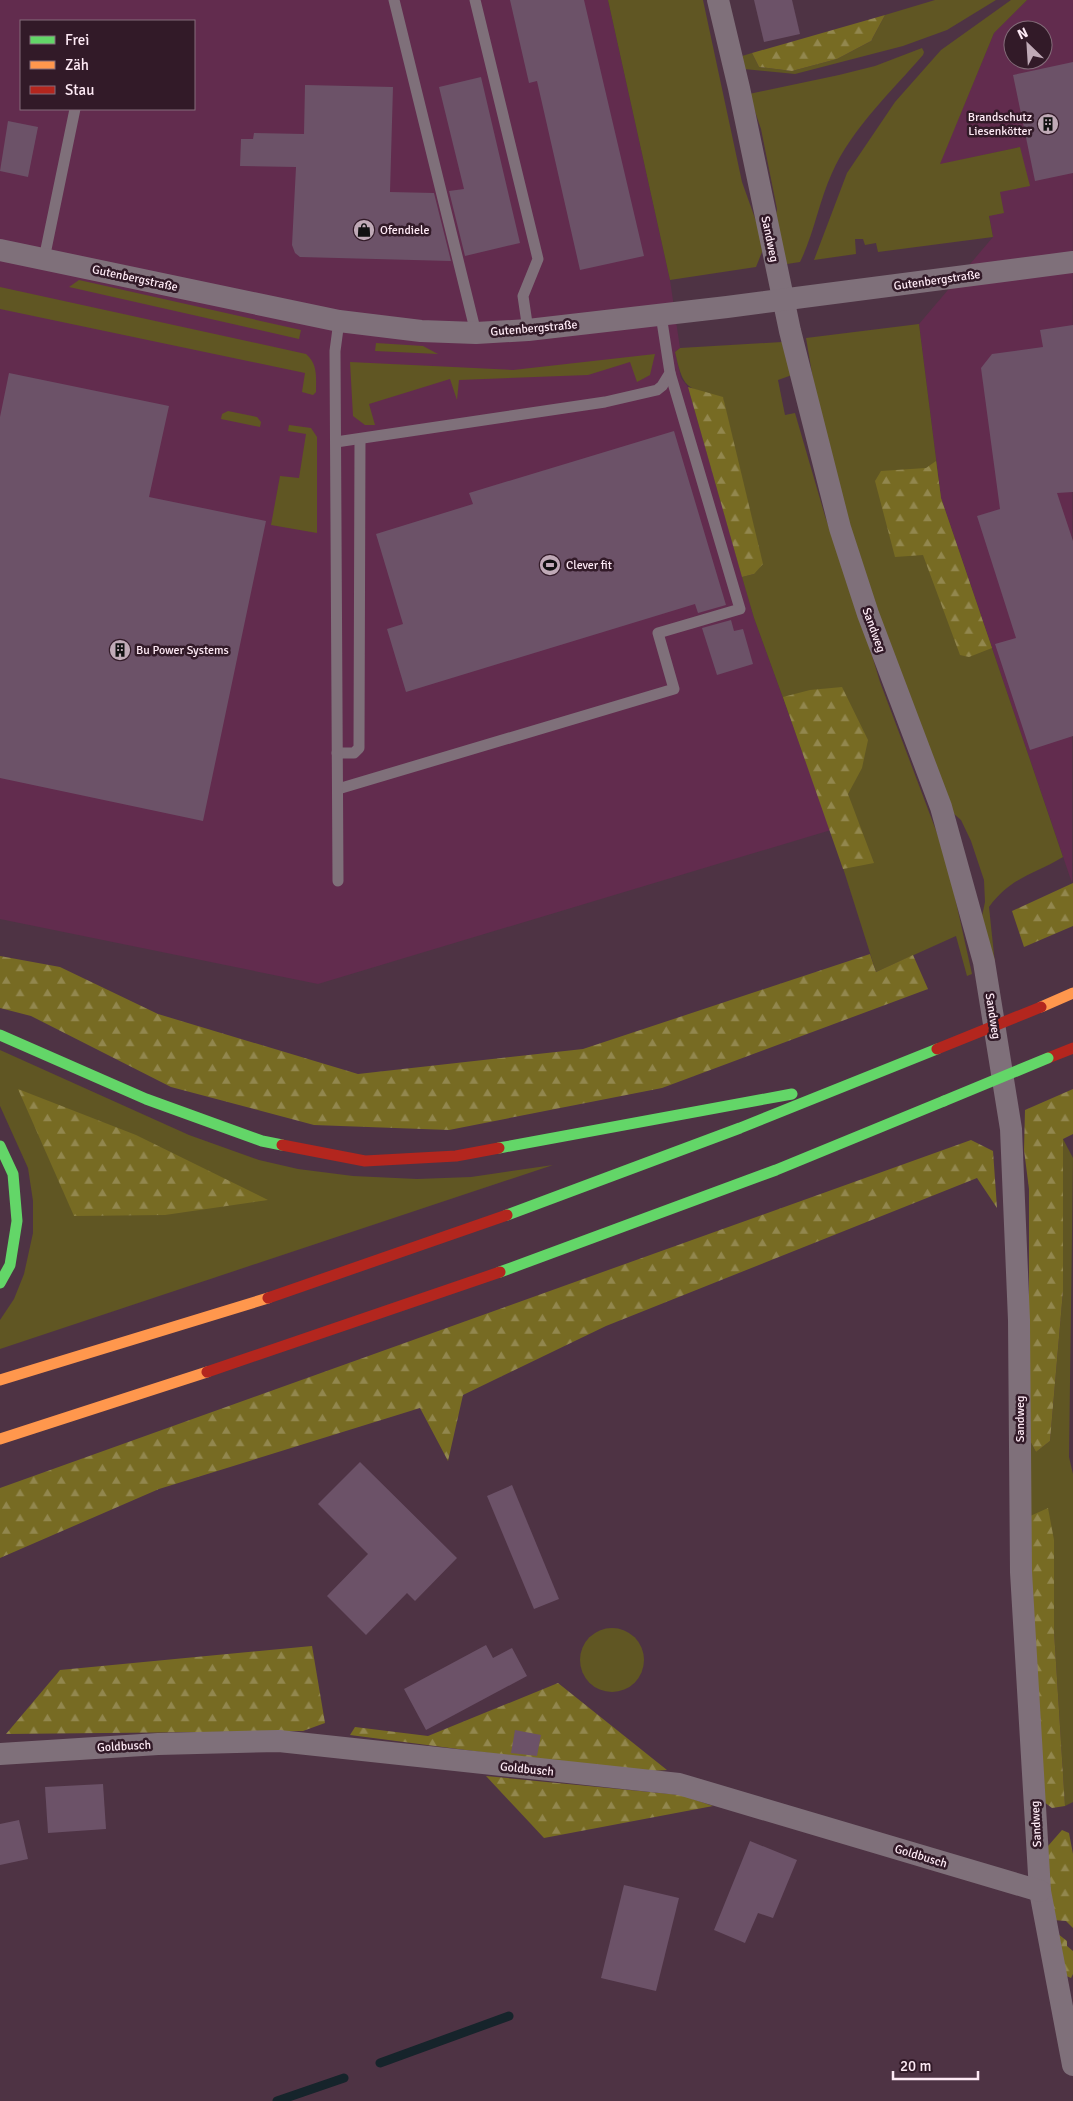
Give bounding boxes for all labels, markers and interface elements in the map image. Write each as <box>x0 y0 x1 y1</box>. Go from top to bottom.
legend <box>20 20 195 110</box>
north arrow <box>1003 20 1053 70</box>
text: N <box>1015 24 1031 43</box>
text: Frei <box>65 31 89 49</box>
text: Zäh <box>65 56 89 74</box>
text: Stau <box>65 81 94 99</box>
place label: Brandschutz Liesenkötter <box>968 110 1033 139</box>
building icon: Brandschutz Liesenkötter <box>1036 112 1060 136</box>
street label: Sandweg <box>757 215 782 263</box>
shop icon: Ofendiele <box>352 218 376 242</box>
place label: Ofendiele <box>380 223 429 238</box>
street label: Gutenbergstraße <box>91 262 179 295</box>
street label: Gutenbergstraße <box>893 267 981 294</box>
street label: Gutenbergstraße <box>490 317 578 340</box>
sports icon: Clever fit <box>538 553 562 577</box>
place label: Clever fit <box>566 558 612 573</box>
street label: Sandweg <box>859 606 889 655</box>
building icon: Bu Power Systems <box>108 638 132 662</box>
place label: Bu Power Systems <box>136 643 229 658</box>
street label: Sandweg <box>981 992 1004 1040</box>
street label: Sandweg <box>1013 1396 1028 1442</box>
street label: Goldbusch <box>97 1738 151 1755</box>
street label: Goldbusch <box>499 1759 555 1780</box>
street label: Sandweg <box>1028 1800 1045 1848</box>
street label: Goldbusch <box>893 1841 949 1872</box>
scale bar <box>893 2048 978 2080</box>
text: 20 m <box>900 2057 931 2075</box>

